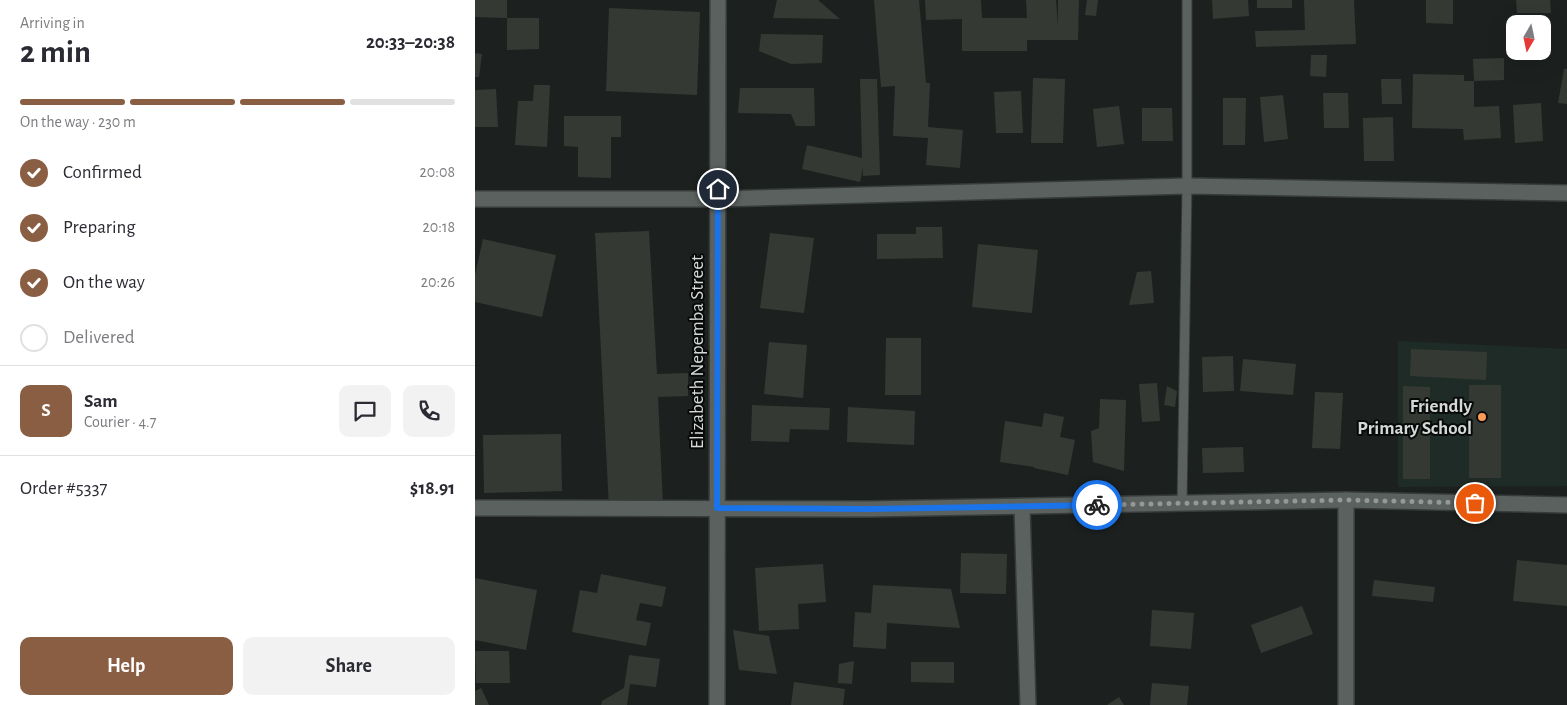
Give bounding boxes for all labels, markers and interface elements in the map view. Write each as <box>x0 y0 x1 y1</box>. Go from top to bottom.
text: Arriving in <box>20 15 85 31</box>
north arrow <box>1506 15 1551 60</box>
map controls <box>1506 15 1551 60</box>
text: 20:33–20:38 <box>366 33 455 52</box>
text: 2 min <box>20 36 91 68</box>
text: On the way · 230 m <box>20 114 136 130</box>
icon: check <box>20 159 48 187</box>
text: Confirmed <box>63 163 142 182</box>
text: 20:08 <box>420 164 455 180</box>
pin <box>697 168 739 210</box>
icon: home <box>704 175 732 203</box>
icon: check <box>20 214 48 242</box>
text: Preparing <box>63 218 136 237</box>
text: 20:18 <box>423 219 455 235</box>
street label: Elizabeth Nepemba Street <box>688 255 707 449</box>
icon: check <box>20 269 48 297</box>
text: On the way <box>63 273 145 292</box>
text: 20:26 <box>421 274 455 290</box>
text: Delivered <box>63 328 135 347</box>
button: chat <box>339 385 391 437</box>
button: phone <box>403 385 455 437</box>
text: Sam <box>84 392 118 411</box>
place label: Friendly Primary School <box>1357 397 1473 438</box>
text: S <box>41 401 51 420</box>
marker: Friendly Primary School <box>1476 411 1488 423</box>
text: Courier · 4.7 <box>84 414 156 430</box>
text: Order #5337 <box>20 479 107 498</box>
text: $18.91 <box>410 479 455 498</box>
courier <box>1072 480 1122 530</box>
pin <box>1454 482 1496 524</box>
icon: bag <box>1461 489 1489 517</box>
icon: bike <box>1083 491 1111 519</box>
button: Help <box>20 637 233 695</box>
button: Share <box>243 637 455 695</box>

